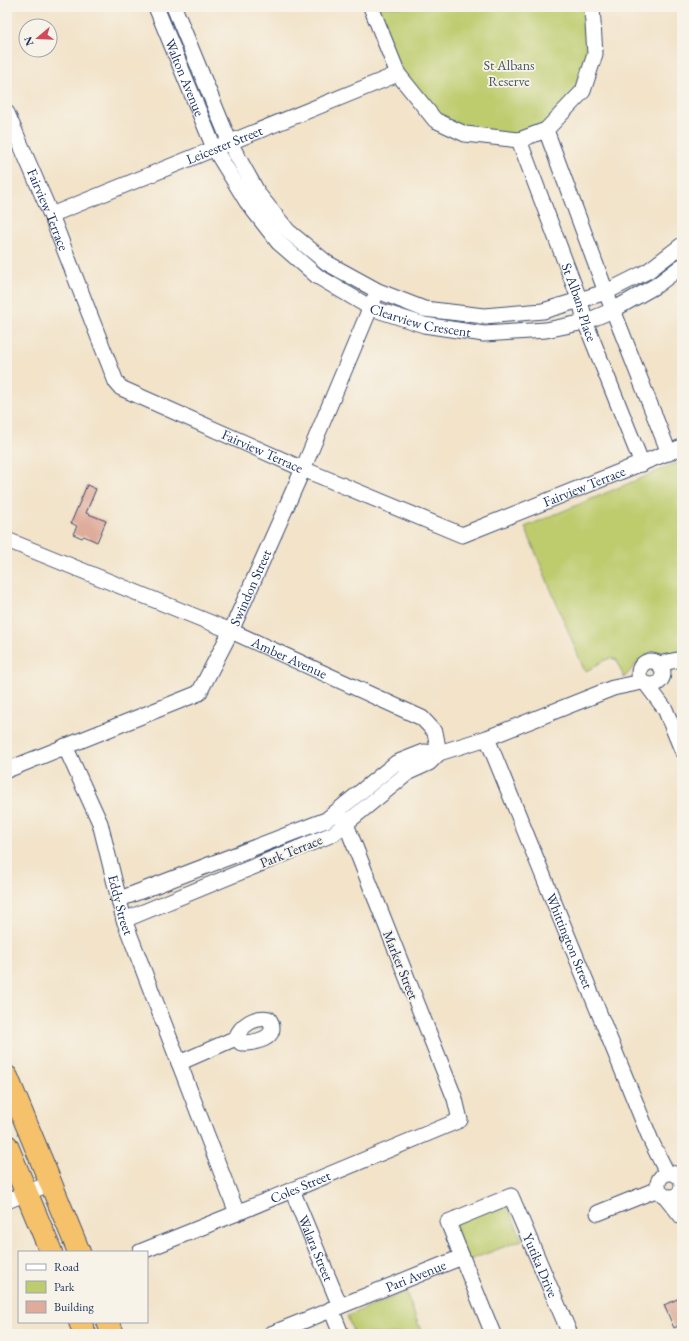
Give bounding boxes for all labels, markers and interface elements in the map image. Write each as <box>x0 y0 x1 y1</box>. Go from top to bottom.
north arrow <box>18 18 58 58</box>
text: N <box>20 35 37 48</box>
street label: Walton Avenue <box>161 36 209 119</box>
park label: St Albans Reserve <box>483 56 535 90</box>
street label: Leicester Street <box>183 121 266 168</box>
street label: Fairview Terrace <box>23 166 73 254</box>
street label: St Albans Place <box>557 260 601 344</box>
street label: Clearview Crescent <box>367 299 473 341</box>
street label: Fairview Terrace <box>219 425 306 477</box>
street label: Fairview Terrace <box>540 461 628 511</box>
street label: Swindon Street <box>225 546 275 629</box>
street label: Amber Avenue <box>248 632 331 683</box>
street label: Park Terrace <box>257 830 325 872</box>
street label: Eddy Street <box>104 873 138 938</box>
street label: Whittington Street <box>542 890 597 992</box>
street label: Marker Street <box>379 928 423 1003</box>
street label: Coles Street <box>267 1166 334 1207</box>
street label: Walara Street <box>294 1212 338 1285</box>
street label: Yutika Drive <box>519 1230 562 1301</box>
legend <box>18 1251 148 1323</box>
street label: Pari Avenue <box>383 1255 449 1296</box>
text: Road <box>54 1259 80 1275</box>
text: Park <box>54 1279 75 1295</box>
text: Building <box>54 1299 95 1315</box>

